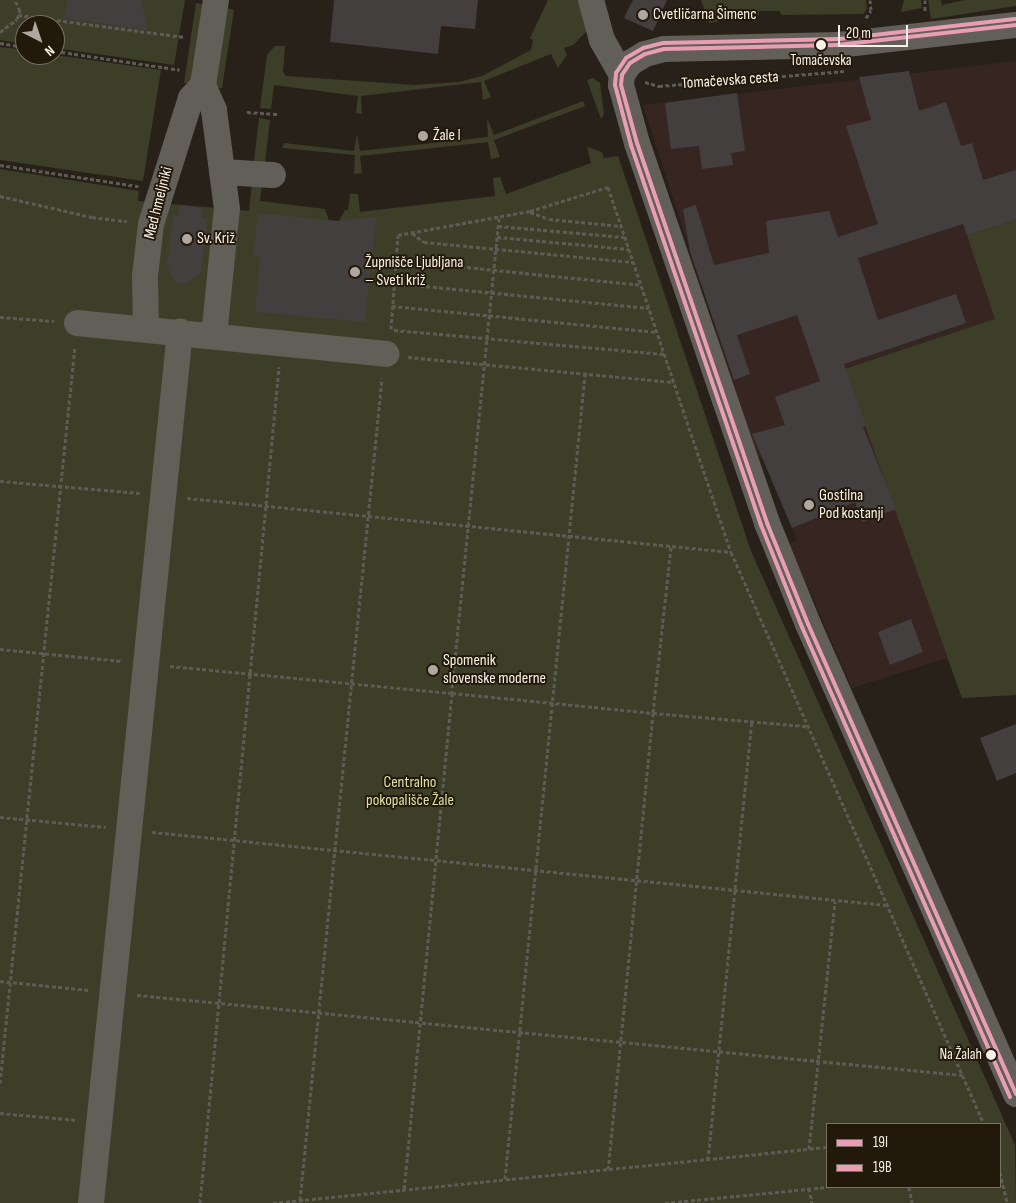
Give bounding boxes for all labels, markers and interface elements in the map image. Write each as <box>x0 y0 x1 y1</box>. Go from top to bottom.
place label: Cvetličarna Šimenc <box>653 5 757 25</box>
marker: Cvetličarna Šimenc <box>637 9 649 21</box>
north arrow <box>15 15 65 65</box>
scale bar <box>841 15 911 47</box>
text: 20 m <box>846 24 871 43</box>
marker: Tomačevska <box>816 40 826 50</box>
text: N <box>41 42 58 60</box>
place label: Tomačevska <box>790 52 852 70</box>
street label: Tomačevska cesta <box>681 68 779 94</box>
place label: Žale I <box>433 126 461 146</box>
marker: Žale I <box>417 130 429 142</box>
street label: Med hmeljniki <box>141 165 177 241</box>
place label: Sv. Križ <box>197 229 235 249</box>
marker: Sv. Križ <box>181 233 193 245</box>
place label: Župnišče Ljubljana – Sveti križ <box>365 253 463 291</box>
marker: Župnišče Ljubljana – Sveti križ <box>349 266 361 278</box>
place label: Gostilna Pod kostanji <box>819 486 883 524</box>
marker: Gostilna Pod kostanji <box>803 499 815 511</box>
place label: Spomenik slovenske moderne <box>443 651 546 689</box>
marker: Spomenik slovenske moderne <box>427 664 439 676</box>
park label: Centralno pokopališče Žale <box>366 773 454 811</box>
place label: Na Žalah <box>939 1046 982 1064</box>
marker: Na Žalah <box>986 1050 996 1060</box>
legend <box>826 1123 1001 1188</box>
text: 19I <box>873 1133 888 1152</box>
text: 19B <box>873 1158 892 1177</box>

